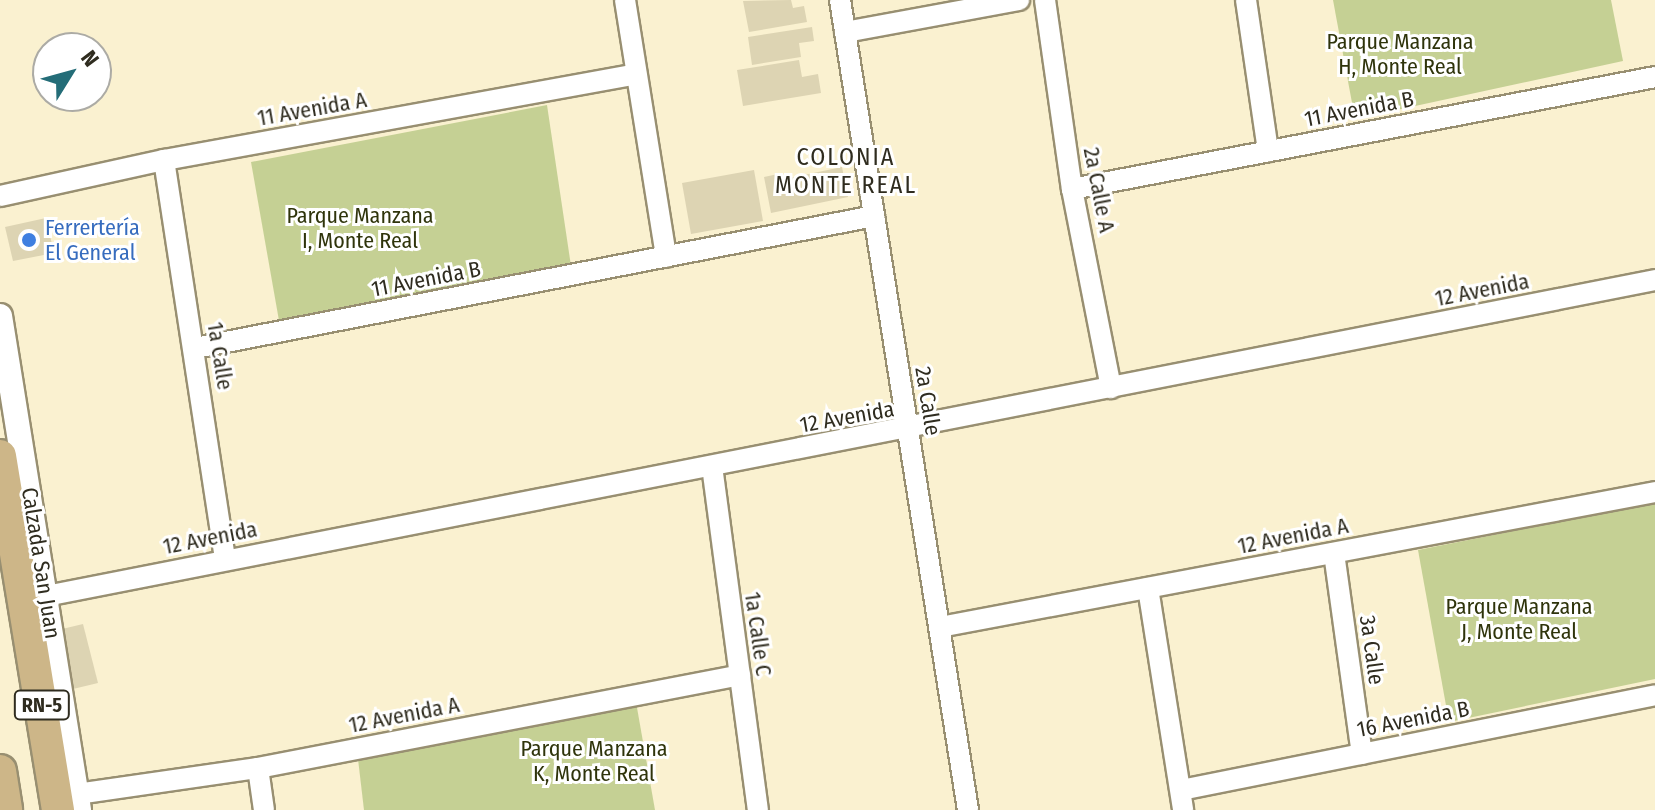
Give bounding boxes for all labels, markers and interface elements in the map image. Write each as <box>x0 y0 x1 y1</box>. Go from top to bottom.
park label: Parque Manzana H, Monte Real <box>1326 28 1474 80</box>
north arrow <box>32 32 112 112</box>
text: N <box>75 45 105 72</box>
street label: 11 Avenida B <box>1302 85 1416 133</box>
street label: 11 Avenida A <box>255 86 369 132</box>
district label: COLONIA MONTE REAL <box>775 144 917 200</box>
street label: 2a Calle A <box>1078 145 1120 235</box>
park label: Parque Manzana I, Monte Real <box>286 202 434 254</box>
place label: Ferrertería El General <box>45 214 140 266</box>
marker: Ferrertería El General <box>20 231 38 249</box>
street label: 11 Avenida B <box>369 255 483 303</box>
street label: 12 Avenida <box>1433 268 1531 312</box>
street label: 1a Calle <box>202 320 238 392</box>
street label: 2a Calle <box>910 365 946 437</box>
street label: 12 Avenida <box>798 396 896 438</box>
street label: Calzada San Juan <box>16 485 66 641</box>
street label: 12 Avenida A <box>1235 512 1351 560</box>
street label: 12 Avenida <box>161 516 259 560</box>
street label: 1a Calle C <box>739 590 777 678</box>
park label: Parque Manzana J, Monte Real <box>1445 593 1593 644</box>
street label: 3a Calle <box>1354 614 1390 686</box>
road number: RN-5 <box>12 689 72 721</box>
street label: 12 Avenida A <box>346 691 462 739</box>
street label: 16 Avenida B <box>1355 695 1471 743</box>
park label: Parque Manzana K, Monte Real <box>520 735 668 786</box>

